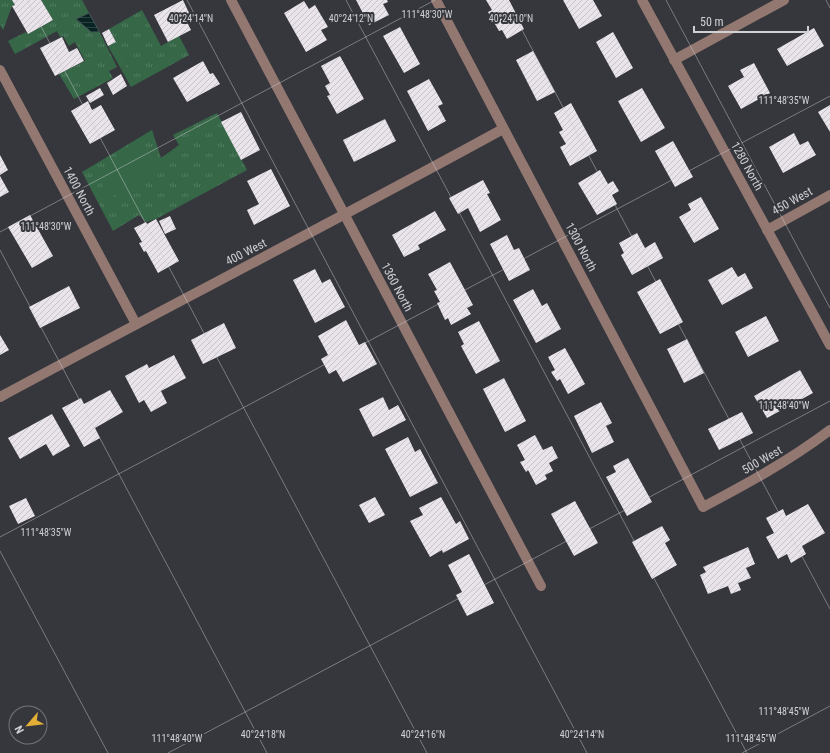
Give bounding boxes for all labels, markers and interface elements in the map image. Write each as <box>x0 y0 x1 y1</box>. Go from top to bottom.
scale bar <box>694 8 808 34</box>
text: 111°48'30"W <box>402 9 453 20</box>
text: 40°24'14"N <box>169 13 213 24</box>
text: 40°24'12"N <box>329 13 373 24</box>
text: 40°24'10"N <box>489 13 533 24</box>
text: 50 m <box>700 15 724 29</box>
text: 111°48'35"W <box>759 95 810 106</box>
street label: 1280 North <box>728 139 766 193</box>
street label: 1400 North <box>60 164 98 218</box>
street label: 450 West <box>769 184 815 218</box>
street label: 1300 North <box>562 220 600 274</box>
text: 111°48'30"W <box>21 221 72 232</box>
street label: 400 West <box>223 236 269 268</box>
street label: 1360 North <box>378 260 416 314</box>
text: 111°48'40"W <box>759 400 810 411</box>
street label: 500 West <box>739 443 785 477</box>
text: 111°48'35"W <box>21 527 72 538</box>
north arrow <box>8 705 48 745</box>
text: 111°48'45"W <box>759 706 810 717</box>
text: N <box>12 723 27 735</box>
text: 40°24'18"N <box>241 729 285 740</box>
text: 40°24'16"N <box>401 729 445 740</box>
text: 40°24'14"N <box>560 729 604 740</box>
text: 111°48'40"W <box>152 733 203 744</box>
text: 111°48'45"W <box>726 733 777 744</box>

